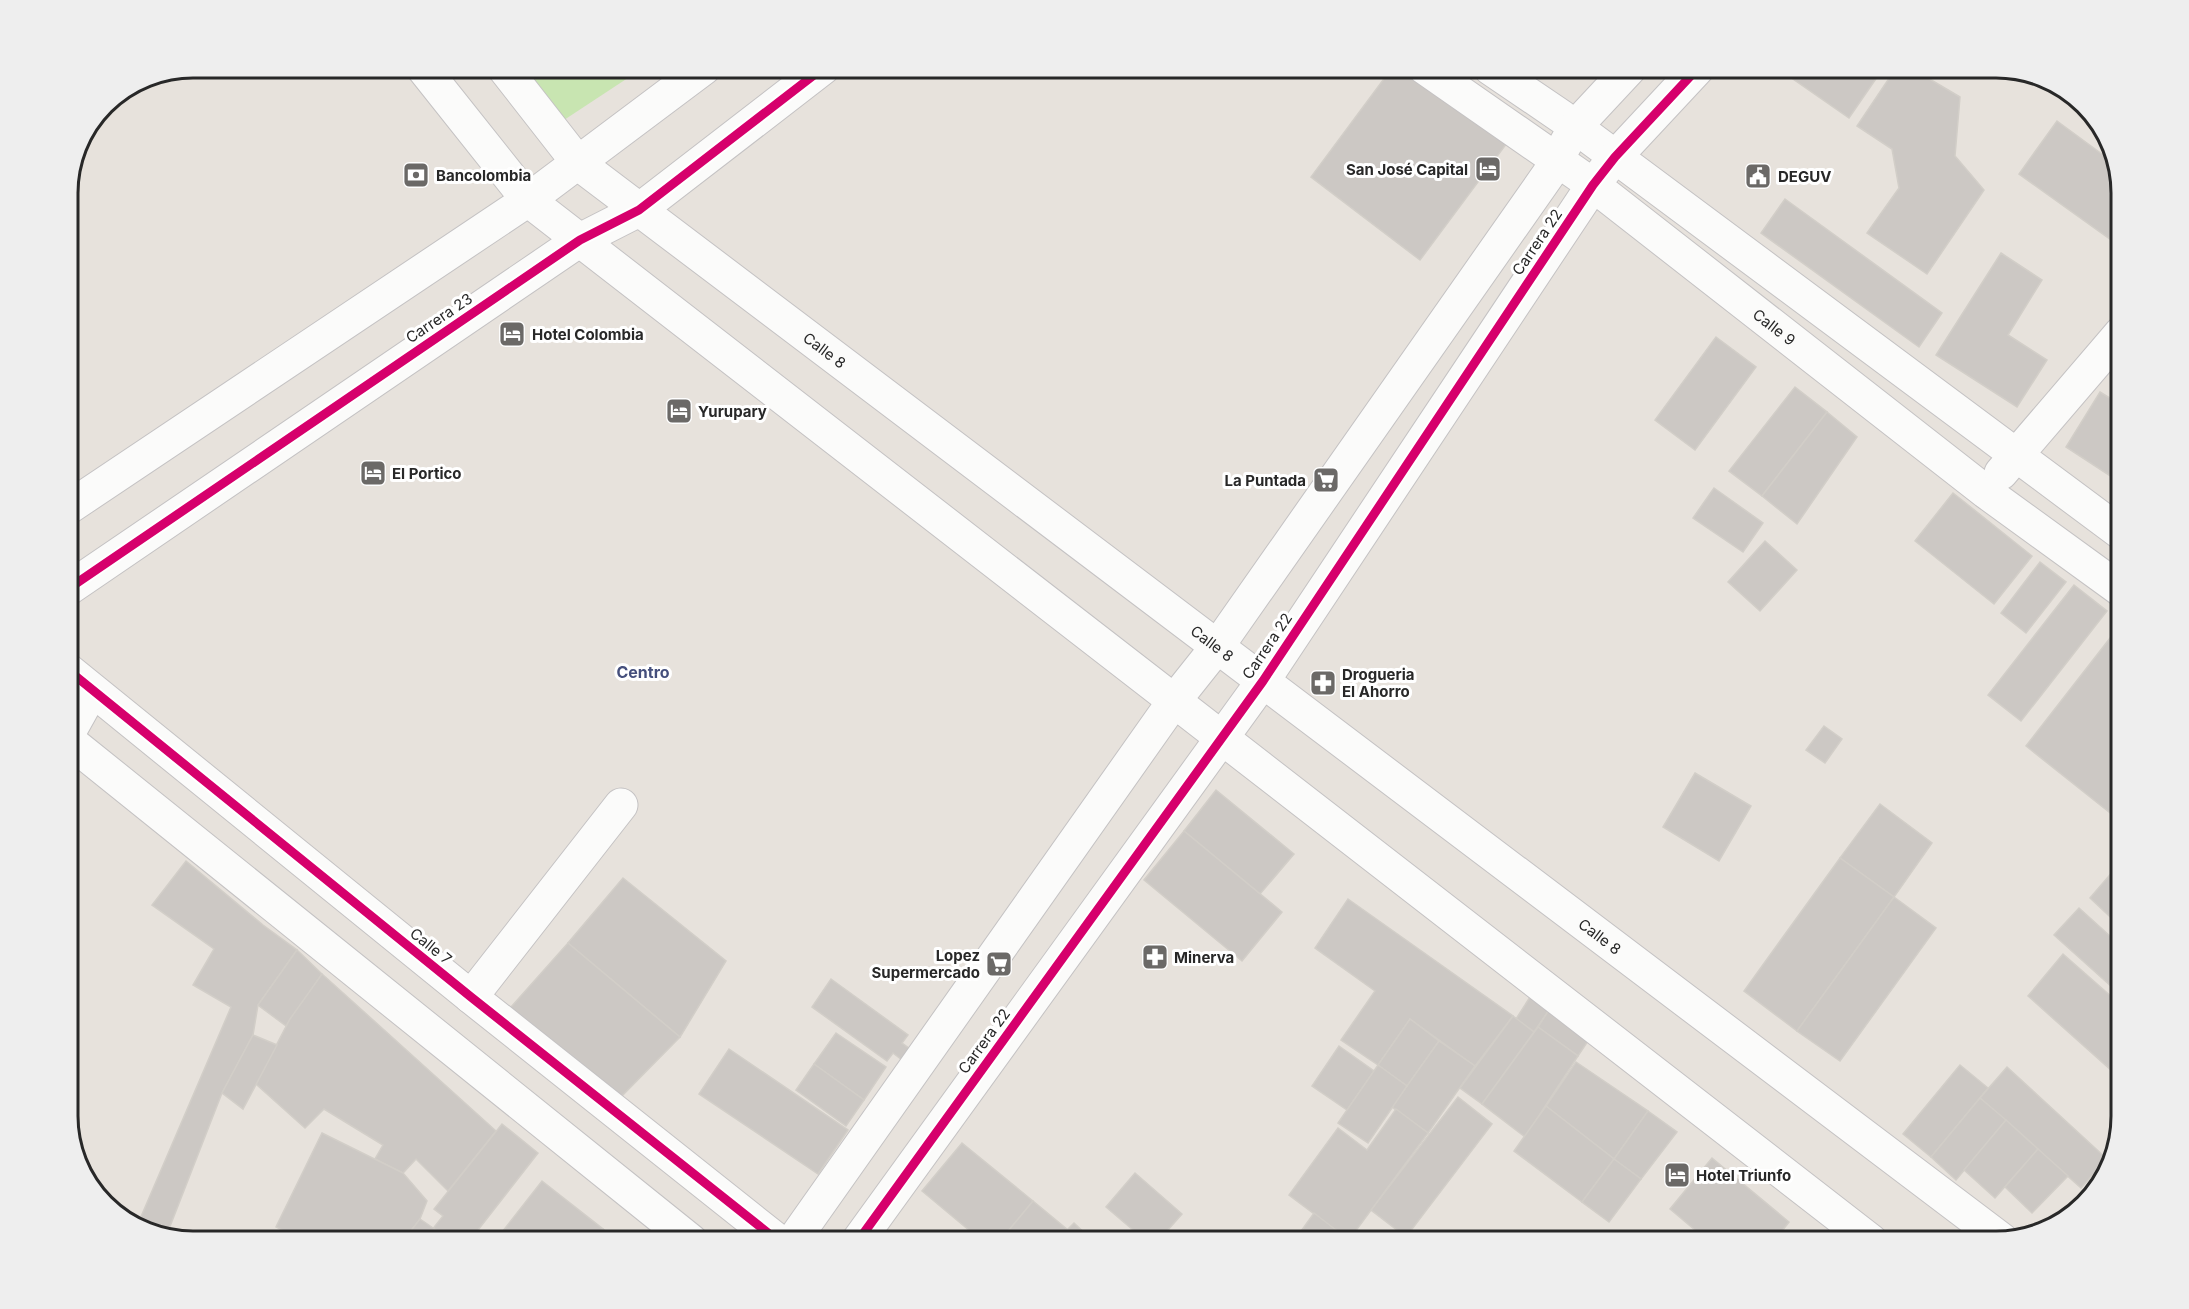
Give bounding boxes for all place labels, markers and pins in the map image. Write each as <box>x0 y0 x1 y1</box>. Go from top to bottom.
hotel icon: San José Capital <box>1473 154 1503 184</box>
bank icon: Bancolombia <box>401 160 431 190</box>
place label: San José Capital <box>1346 160 1468 179</box>
public building icon: DEGUV <box>1743 161 1773 191</box>
place label: Bancolombia <box>436 166 531 185</box>
place label: DEGUV <box>1778 167 1831 186</box>
hotel icon: Hotel Colombia <box>497 319 527 349</box>
place label: Hotel Colombia <box>532 325 644 344</box>
hotel icon: Yurupary <box>664 396 694 426</box>
place label: Yurupary <box>698 402 767 421</box>
hotel icon: El Portico <box>358 458 388 488</box>
place label: El Portico <box>392 464 462 483</box>
supermarket icon: La Puntada <box>1311 465 1341 495</box>
place label: La Puntada <box>1224 471 1306 490</box>
place label: Drogueria El Ahorro <box>1342 665 1415 701</box>
pharmacy icon: Drogueria El Ahorro <box>1308 668 1338 698</box>
pharmacy icon: Minerva <box>1140 942 1170 972</box>
place label: Lopez Supermercado <box>872 946 980 982</box>
place label: Minerva <box>1174 948 1234 967</box>
supermarket icon: Lopez Supermercado <box>984 949 1014 979</box>
hotel icon: Hotel Triunfo <box>1662 1160 1692 1190</box>
place label: Hotel Triunfo <box>1696 1166 1791 1185</box>

